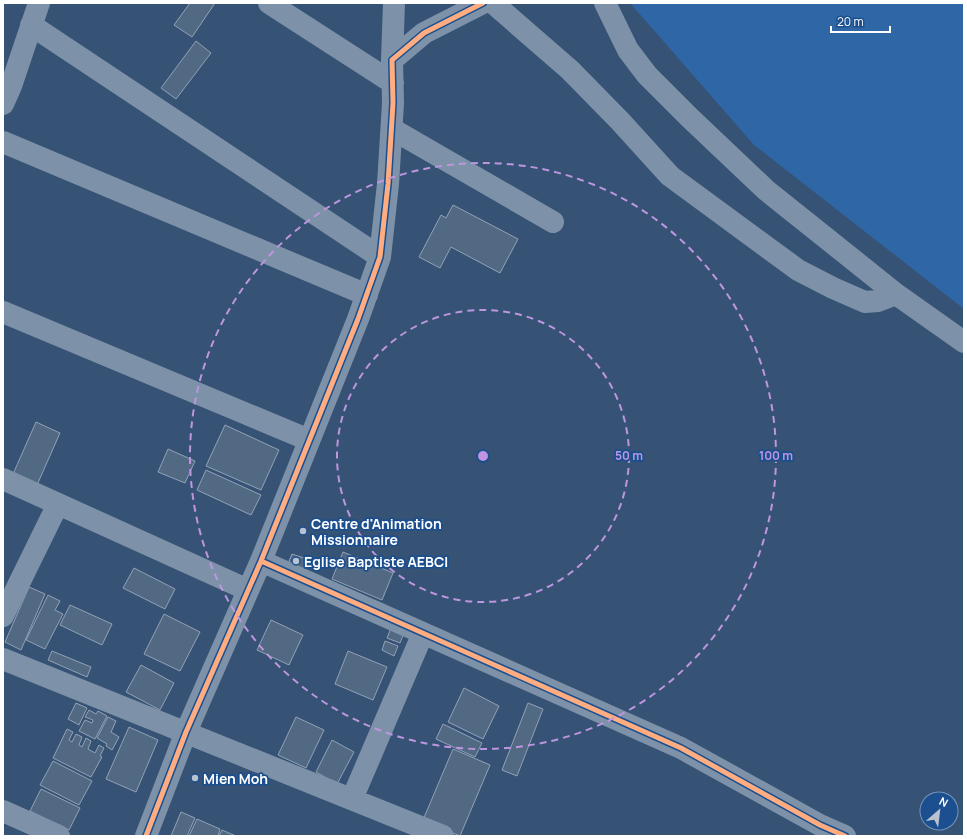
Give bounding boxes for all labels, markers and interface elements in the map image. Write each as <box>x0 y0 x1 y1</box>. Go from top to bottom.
scale bar <box>831 8 890 34</box>
text: 20 m <box>837 13 864 30</box>
text: 50 m <box>615 447 643 464</box>
text: 100 m <box>759 447 793 464</box>
centre of rings <box>476 449 490 463</box>
place label: Centre d'Animation Missionnaire <box>311 514 442 549</box>
marker: Centre d'Animation Missionnaire <box>298 526 308 536</box>
place label: Eglise Baptiste AEBCI <box>304 552 448 571</box>
marker: Eglise Baptiste AEBCI <box>291 556 301 566</box>
place label: Mien Moh <box>203 769 268 788</box>
marker: Mien Moh <box>190 773 200 783</box>
north arrow <box>919 791 959 831</box>
text: N <box>937 793 951 810</box>

